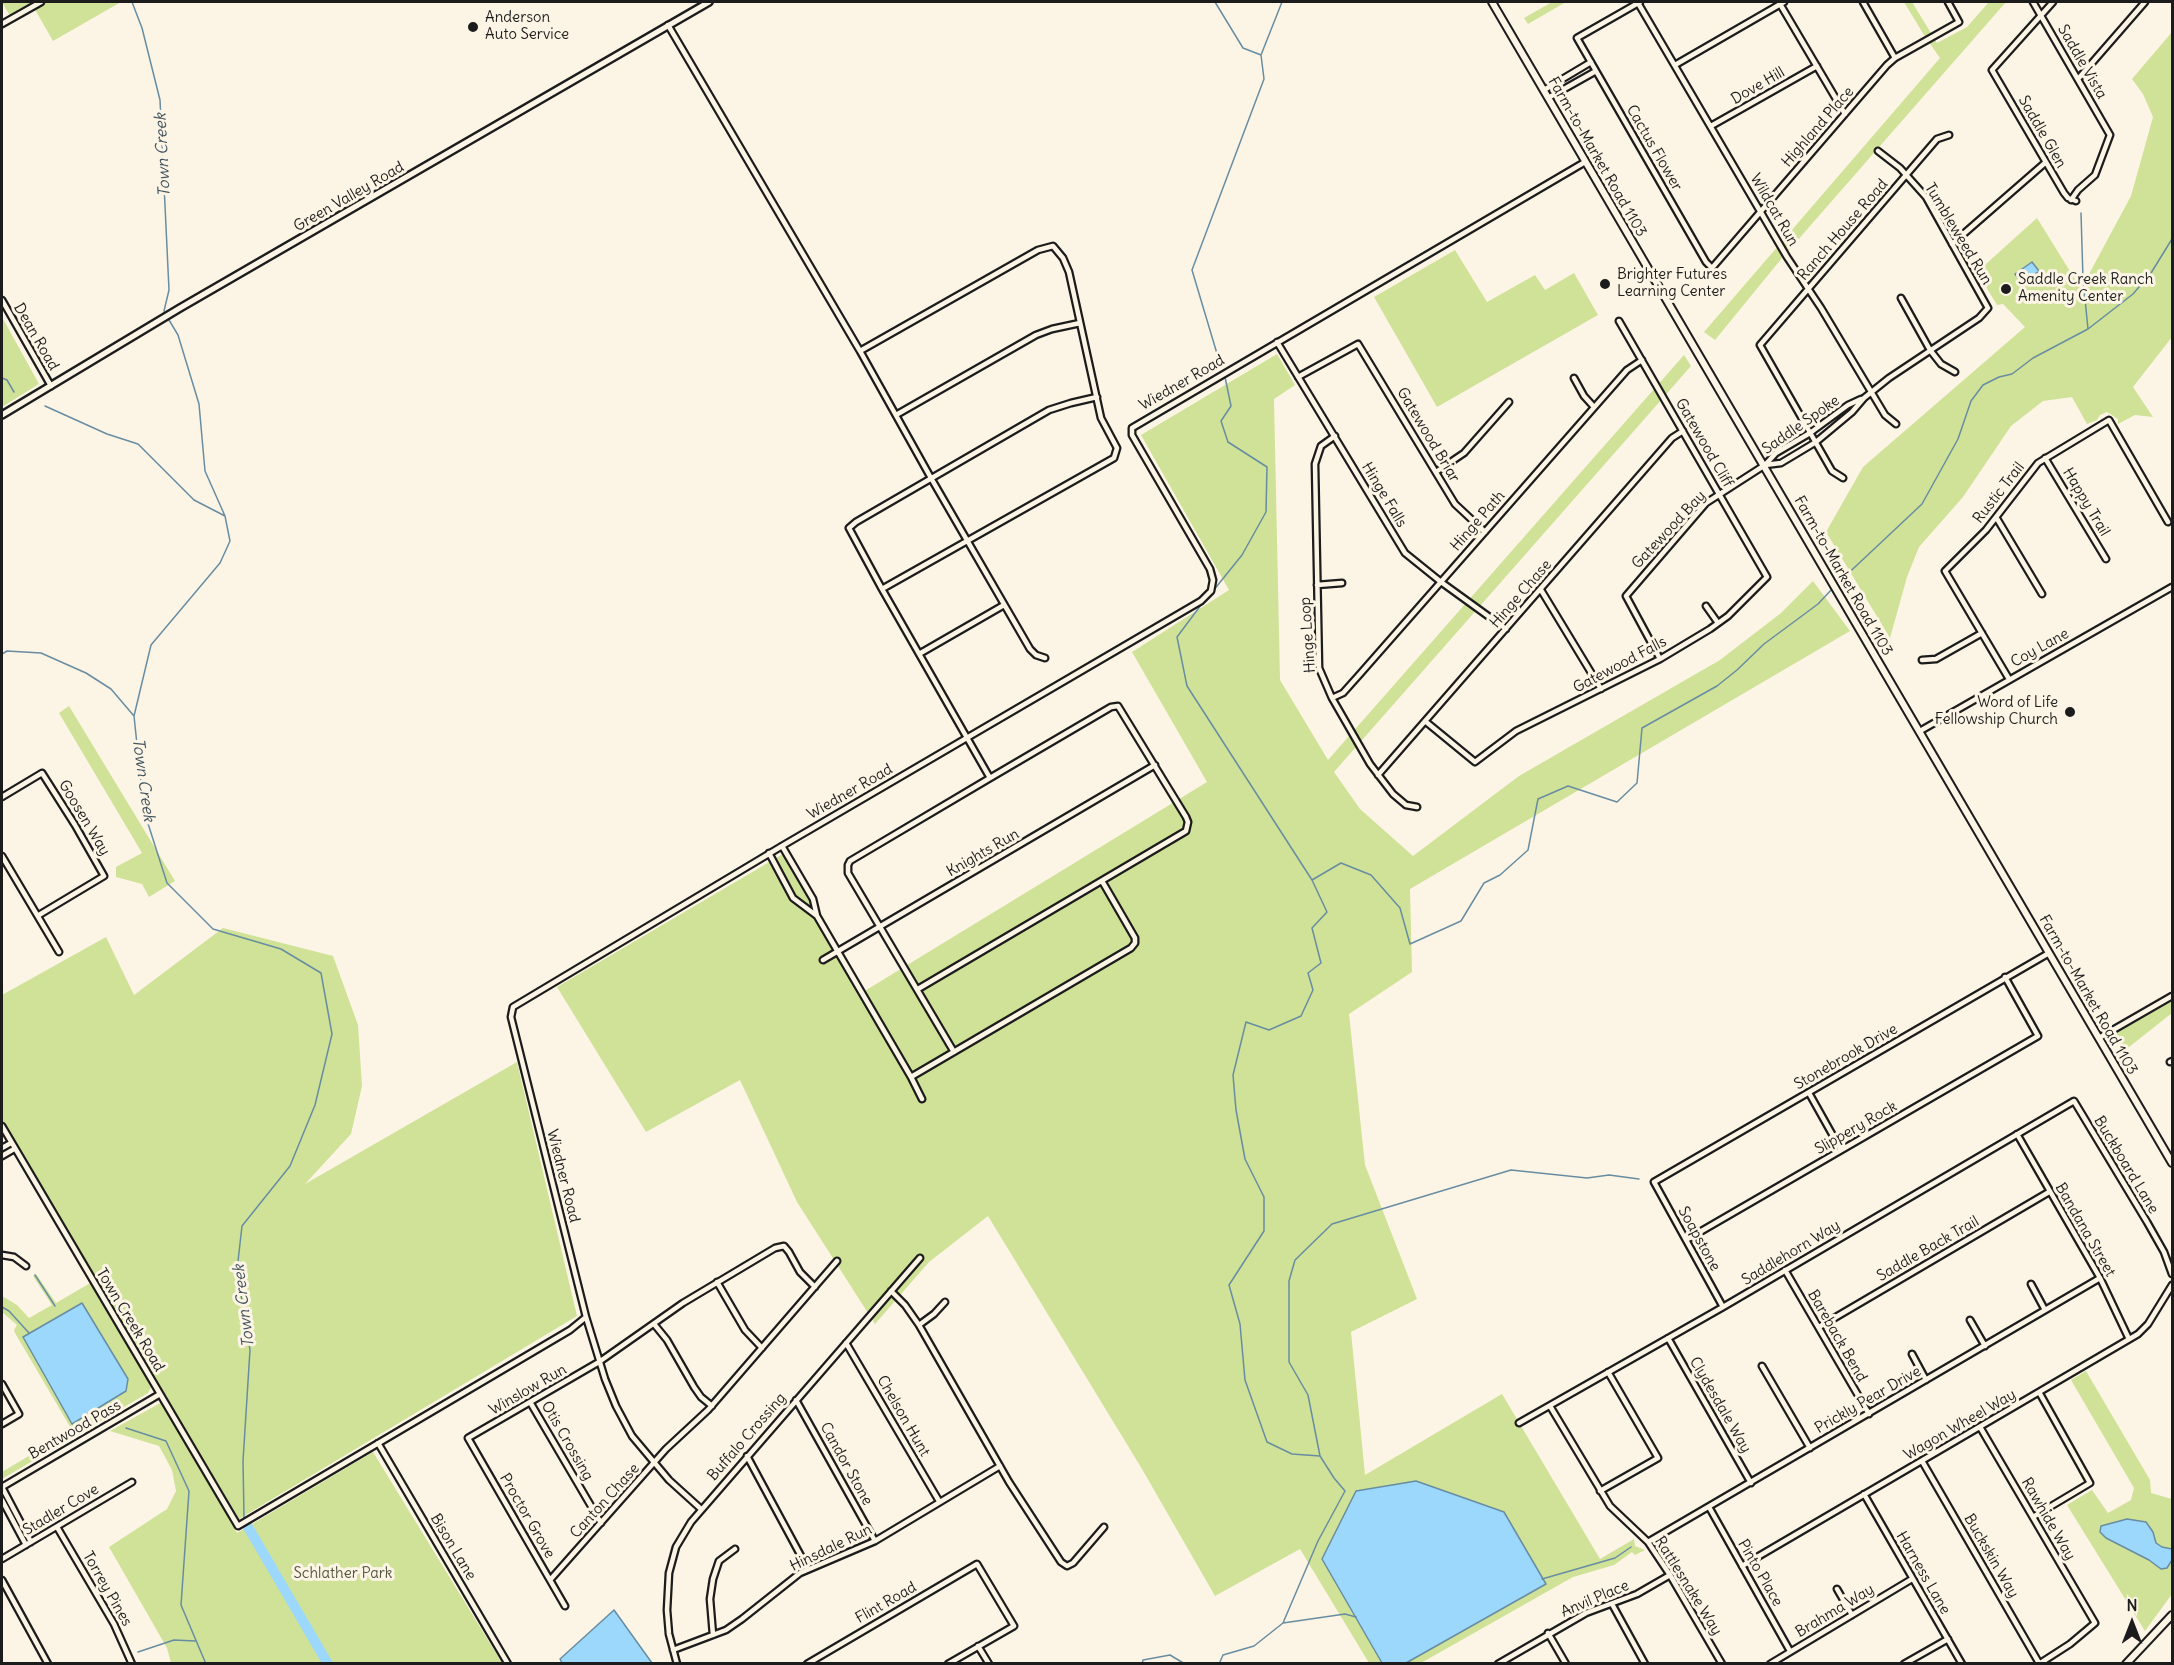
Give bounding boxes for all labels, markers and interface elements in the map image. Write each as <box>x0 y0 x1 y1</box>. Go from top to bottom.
place label: Anderson Auto Service <box>485 9 569 44</box>
marker: Anderson Auto Service <box>466 20 480 34</box>
street label: Saddle Vista <box>2054 22 2110 102</box>
street label: Dove Hill <box>1728 63 1788 109</box>
street label: Farm-to-Market Road 1103 <box>1544 74 1650 240</box>
street label: Highland Place <box>1778 83 1858 171</box>
street label: Saddle Glen <box>2014 93 2070 171</box>
street label: Cactus Flower <box>1622 102 1686 194</box>
water label: Town Creek <box>151 113 175 197</box>
street label: Green Valley Road <box>291 158 407 236</box>
street label: Wildcat Run <box>1746 171 1802 249</box>
street label: Ranch House Road <box>1794 176 1892 284</box>
street label: Tumbleweed Run <box>1920 180 1996 288</box>
place label: Brighter Futures Learning Center <box>1617 266 1727 301</box>
place label: Saddle Creek Ranch Amenity Center <box>2018 271 2153 306</box>
marker: Brighter Futures Learning Center <box>1598 277 1612 291</box>
marker: Saddle Creek Ranch Amenity Center <box>1999 282 2013 296</box>
street label: Dean Road <box>10 300 62 374</box>
street label: Wiedner Road <box>1136 351 1228 415</box>
street label: Gatewood Briar <box>1393 384 1463 486</box>
street label: Saddle Spoke <box>1759 392 1843 458</box>
street label: Gatewood Cliff <box>1671 395 1737 491</box>
street label: Hinge Falls <box>1358 459 1410 531</box>
street label: Rustic Trail <box>1970 459 2028 527</box>
street label: Happy Trail <box>2059 465 2113 539</box>
street label: Hinge Path <box>1447 487 1509 555</box>
street label: Gatewood Bay <box>1628 487 1710 573</box>
street label: Farm-to-Market Road 1103 <box>1790 493 1896 659</box>
street label: Hinge Chase <box>1486 556 1556 632</box>
street label: Hinge Loop <box>1296 596 1320 674</box>
street label: Coy Lane <box>2008 625 2072 671</box>
street label: Gatewood Falls <box>1570 633 1670 697</box>
place label: Word of Life Fellowship Church <box>1935 694 2058 729</box>
marker: Word of Life Fellowship Church <box>2063 705 2077 719</box>
water label: Town Creek <box>128 737 158 823</box>
street label: Wiedner Road <box>804 760 896 824</box>
street label: Goosen Way <box>54 777 114 859</box>
street label: Knights Run <box>944 825 1022 881</box>
street label: Farm-to-Market Road 1103 <box>2035 912 2141 1078</box>
street label: Stonebrook Drive <box>1791 1020 1901 1094</box>
street label: Slippery Rock <box>1812 1097 1900 1159</box>
street label: Buckboard Lane <box>2090 1113 2162 1217</box>
street label: Wiedner Road <box>543 1127 583 1225</box>
street label: Bandana Street <box>2051 1180 2119 1280</box>
street label: Soapstone <box>1674 1204 1724 1274</box>
street label: Saddle Back Trail <box>1874 1213 1982 1285</box>
street label: Saddlehorn Way <box>1739 1217 1843 1289</box>
water label: Town Creek <box>229 1263 259 1349</box>
street label: Town Creek Road <box>92 1265 168 1375</box>
street label: Bareback Bend <box>1803 1287 1871 1385</box>
street label: Clydesdale Way <box>1685 1354 1755 1456</box>
street label: Winslow Run <box>486 1361 570 1419</box>
street label: Prickly Pear Drive <box>1812 1362 1924 1438</box>
street label: Chelson Hunt <box>873 1372 933 1460</box>
street label: Wagon Wheel Way <box>1901 1386 2019 1464</box>
street label: Buffalo Crossing <box>704 1389 790 1485</box>
street label: Bentwood Pass <box>26 1396 124 1464</box>
street label: Otis Crossing <box>537 1398 597 1484</box>
street label: Candor Stone <box>816 1419 876 1509</box>
street label: Canton Chase <box>567 1460 643 1542</box>
street label: Proctor Grove <box>495 1470 559 1562</box>
street label: Rawhide Way <box>2017 1474 2079 1564</box>
street label: Stadler Cove <box>20 1480 102 1540</box>
street label: Bison Lane <box>426 1511 480 1583</box>
street label: Buckskin Way <box>1960 1511 2022 1601</box>
street label: Hinsdale Run <box>787 1520 875 1576</box>
street label: Harness Lane <box>1892 1528 1954 1618</box>
street label: Rattlesnake Way <box>1650 1533 1726 1639</box>
street label: Pinto Place <box>1734 1536 1786 1610</box>
street label: Torrey Pines <box>78 1548 136 1630</box>
park label: Schlather Park <box>293 1565 393 1583</box>
street label: Anvil Place <box>1558 1577 1632 1621</box>
street label: Flint Road <box>852 1578 920 1628</box>
street label: Brahma Way <box>1792 1581 1878 1641</box>
north arrow <box>2102 1593 2162 1653</box>
text: N <box>2126 1595 2138 1615</box>

